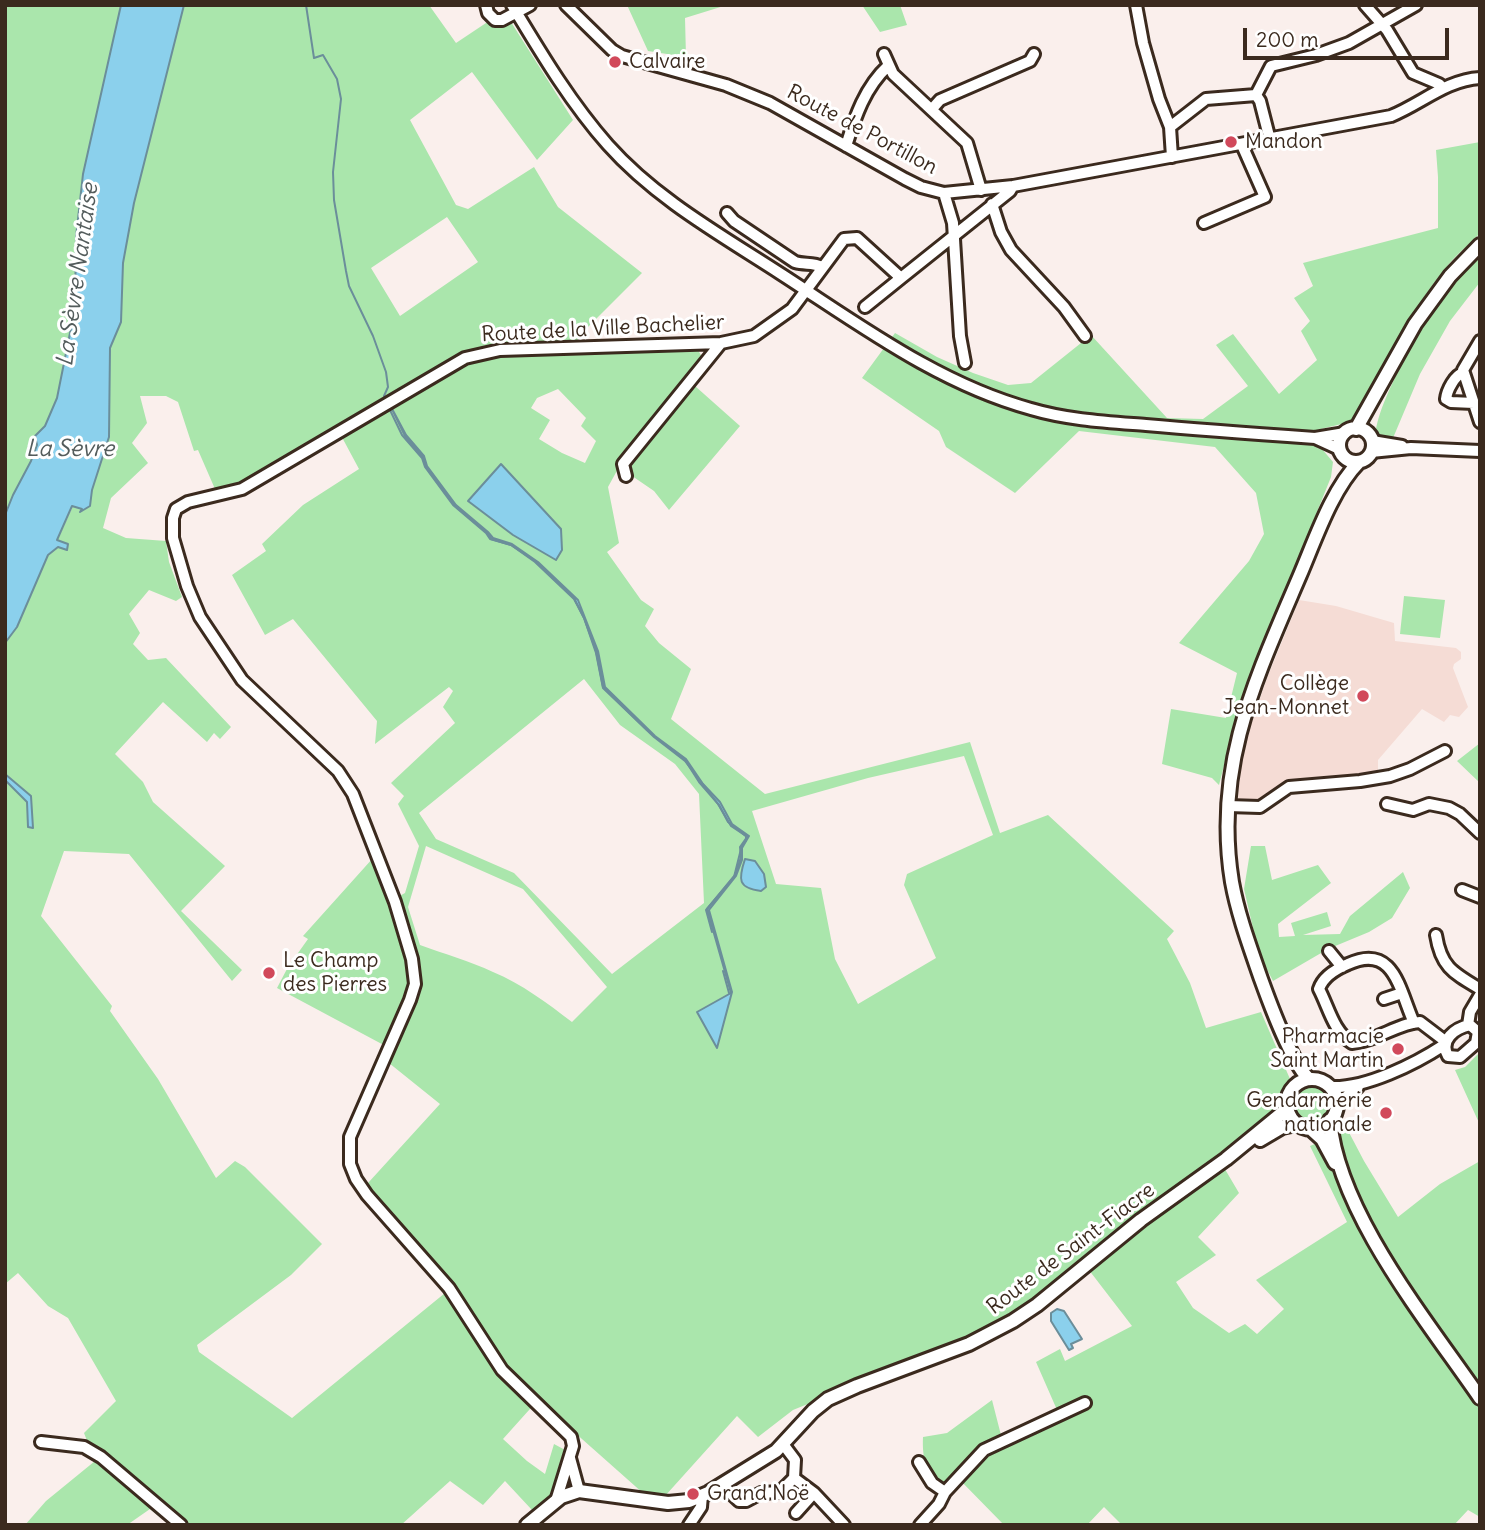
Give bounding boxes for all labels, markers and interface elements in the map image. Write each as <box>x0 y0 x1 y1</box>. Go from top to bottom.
scale bar <box>1247 14 1454 58</box>
text: 200 m <box>1256 26 1319 53</box>
place label: Calvaire <box>629 49 705 75</box>
marker: Calvaire <box>607 54 623 70</box>
street label: Route de Portillon <box>783 80 941 180</box>
place label: Mandon <box>1245 129 1322 155</box>
marker: Mandon <box>1223 134 1239 150</box>
water label: La Sèvre Nantaise <box>51 182 105 368</box>
street label: Route de la Ville Bachelier <box>481 310 725 348</box>
water label: La Sèvre <box>26 435 114 463</box>
place label: Collège Jean-Monnet <box>1223 671 1349 721</box>
marker: Collège Jean-Monnet <box>1355 688 1371 704</box>
place label: Le Champ des Pierres <box>283 948 387 998</box>
marker: Le Champ des Pierres <box>261 965 277 981</box>
place label: Pharmacie Saint Martin <box>1270 1024 1384 1074</box>
marker: Pharmacie Saint Martin <box>1390 1041 1406 1057</box>
place label: Gendarmerie nationale <box>1246 1088 1372 1138</box>
marker: Gendarmerie nationale <box>1378 1105 1394 1121</box>
street label: Route de Saint-Fiacre <box>982 1178 1160 1320</box>
place label: Grand Noë <box>707 1481 809 1507</box>
marker: Grand Noë <box>685 1486 701 1502</box>

